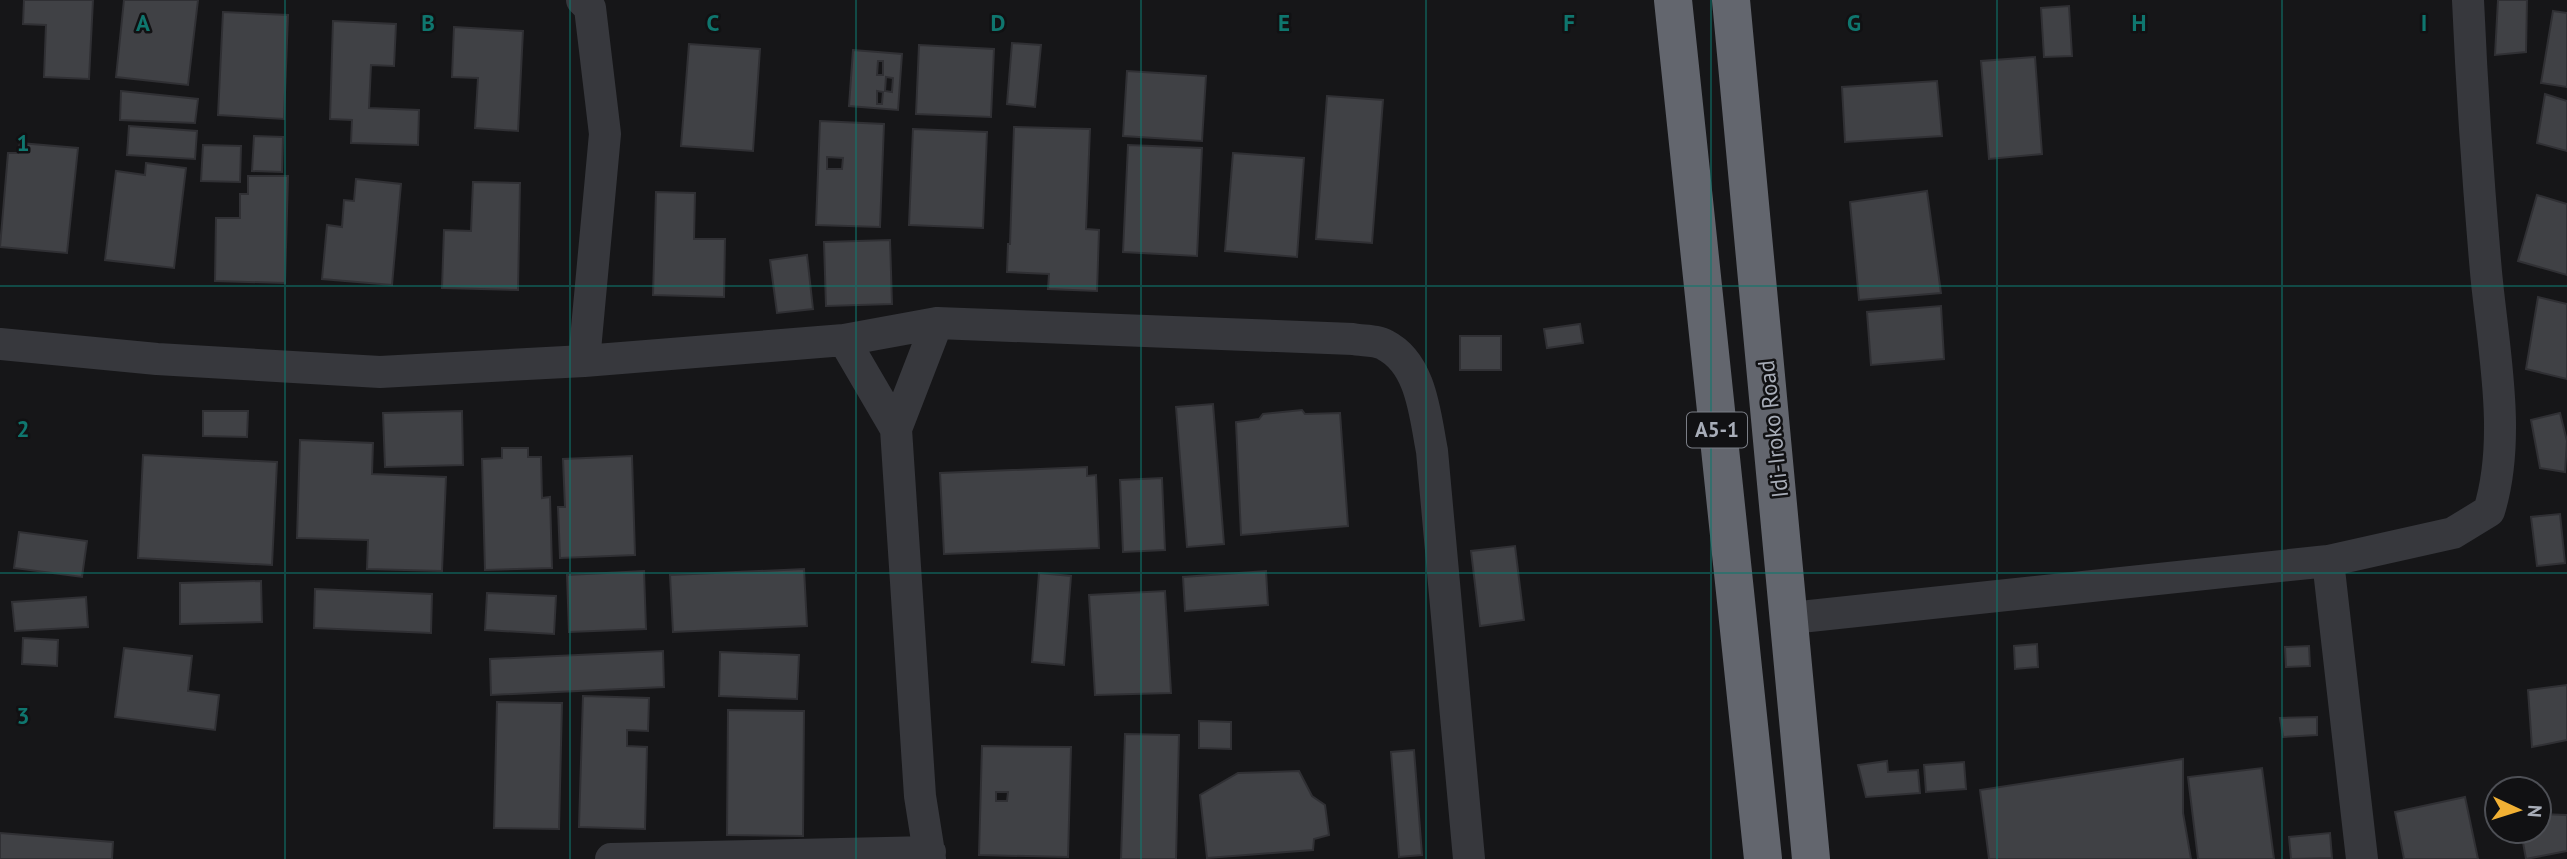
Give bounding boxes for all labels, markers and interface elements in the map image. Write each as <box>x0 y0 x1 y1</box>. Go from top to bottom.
text: A <box>136 8 150 37</box>
text: B <box>421 8 435 37</box>
text: C <box>707 8 720 37</box>
text: D <box>991 8 1005 37</box>
text: E <box>1278 8 1290 37</box>
text: F <box>1563 8 1575 37</box>
text: G <box>1847 8 1861 37</box>
text: H <box>2132 8 2146 37</box>
text: I <box>2421 8 2427 37</box>
text: 1 <box>16 128 30 157</box>
street label: Idi-Iroko Road <box>1751 359 1794 499</box>
road number: A5-1 <box>1687 412 1747 448</box>
text: 2 <box>16 414 30 443</box>
text: 3 <box>16 701 30 730</box>
north arrow <box>2483 775 2553 845</box>
text: N <box>2523 804 2547 818</box>

